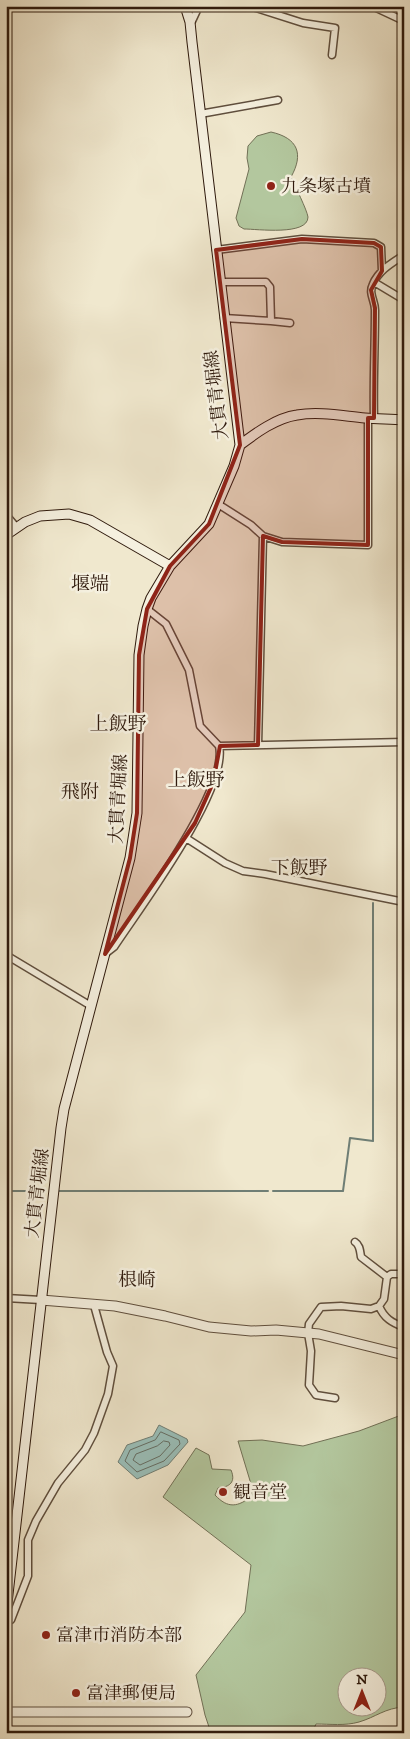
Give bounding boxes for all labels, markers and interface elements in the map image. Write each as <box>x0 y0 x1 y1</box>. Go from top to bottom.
place label: 九条塚古墳 <box>281 176 371 198</box>
marker: 九条塚古墳 <box>265 180 277 192</box>
street label: 大貫青堀線 <box>201 349 233 441</box>
district label: 堰端 <box>71 573 109 596</box>
district label: 上飯野 <box>89 713 147 736</box>
street label: 大貫青堀線 <box>106 754 132 845</box>
district label: 上飯野 <box>167 769 225 792</box>
district label: 飛附 <box>61 781 99 804</box>
district label: 下飯野 <box>270 857 328 880</box>
street label: 大貫青堀線 <box>22 1147 54 1239</box>
district label: 根崎 <box>118 1269 156 1292</box>
place label: 観音堂 <box>233 1482 287 1504</box>
marker: 観音堂 <box>217 1486 229 1498</box>
place label: 富津市消防本部 <box>56 1625 182 1647</box>
marker: 富津市消防本部 <box>40 1629 52 1641</box>
north arrow <box>338 1666 388 1716</box>
text: N <box>356 1671 368 1689</box>
place label: 富津郵便局 <box>86 1683 176 1705</box>
marker: 富津郵便局 <box>70 1687 82 1699</box>

